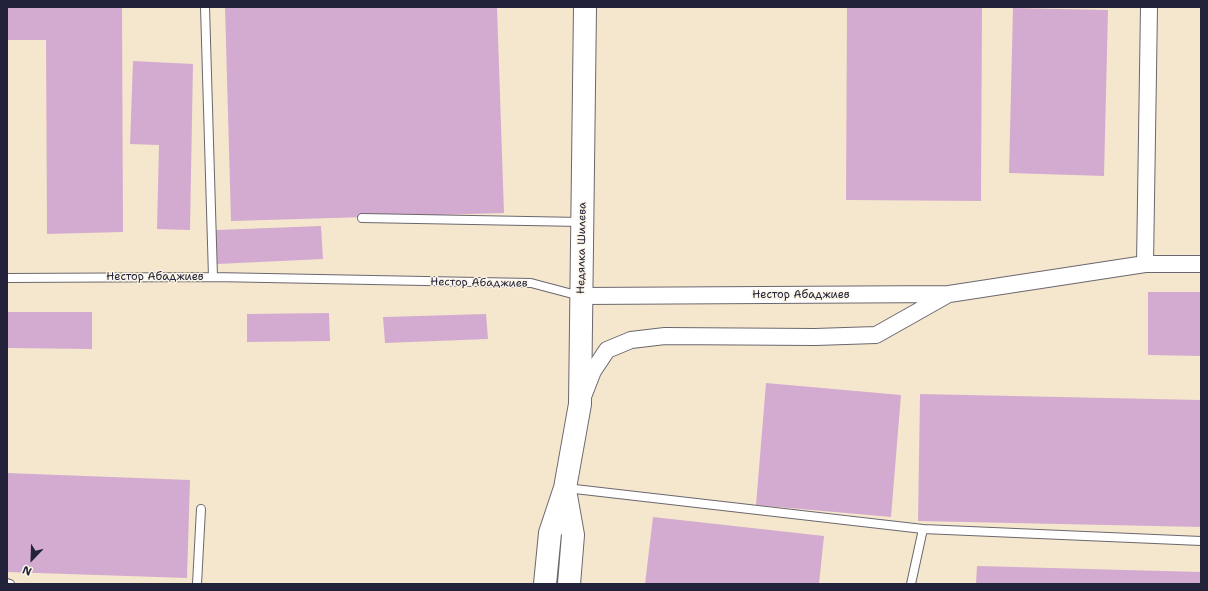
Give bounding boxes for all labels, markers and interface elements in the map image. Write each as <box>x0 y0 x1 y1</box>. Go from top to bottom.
street label: Недялка Шилева <box>575 202 589 294</box>
street label: Нестор Абаджиев <box>106 270 204 284</box>
street label: Нестор Абаджиев <box>430 276 528 290</box>
street label: Нестор Абаджиев <box>752 288 850 302</box>
north arrow <box>12 539 52 579</box>
text: N <box>20 562 34 579</box>

